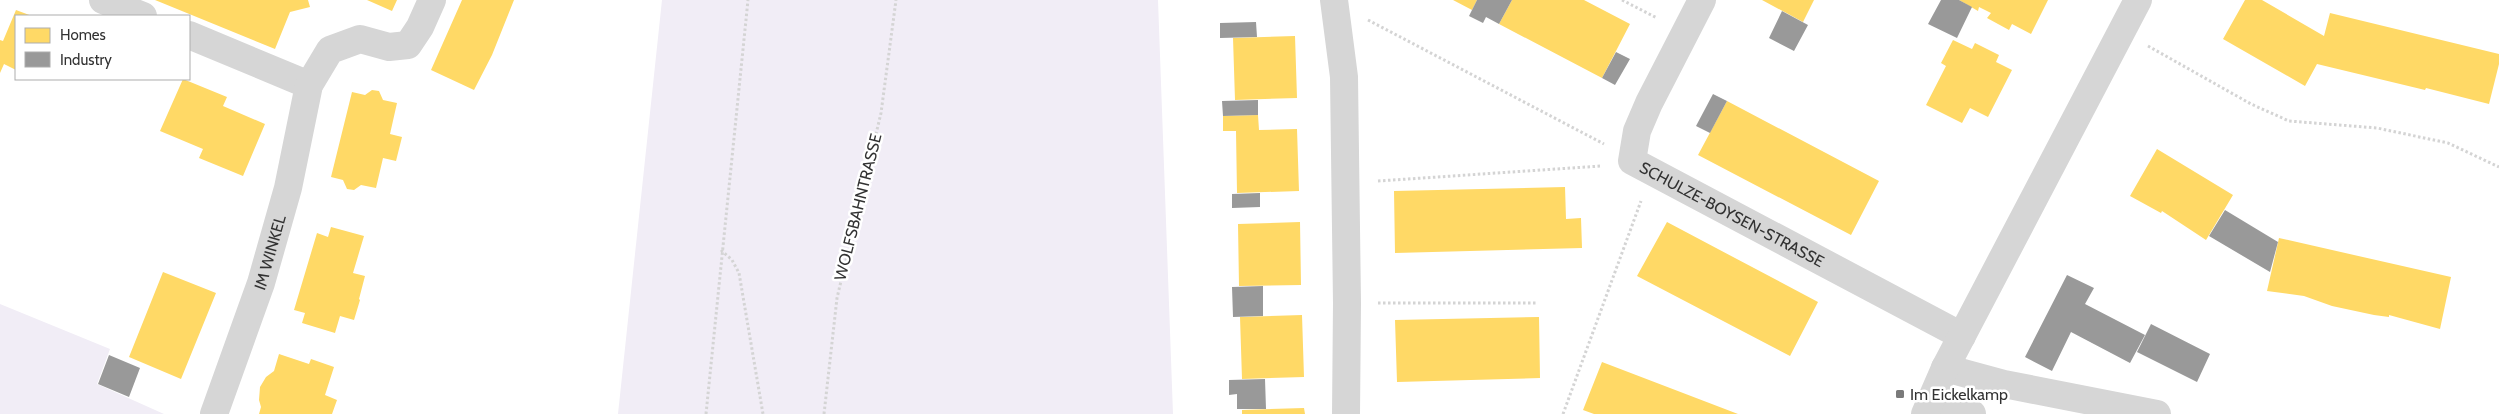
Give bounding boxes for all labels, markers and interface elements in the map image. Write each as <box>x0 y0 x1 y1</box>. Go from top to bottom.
legend <box>15 15 190 80</box>
text: Homes <box>60 26 106 44</box>
text: Industry <box>60 51 112 69</box>
street label: WOLFSBAHNTRASSE <box>831 131 885 282</box>
street label: SCHULZE-BOYSEN-STRASSE <box>1637 157 1828 271</box>
street label: IM WINKEL <box>250 213 289 293</box>
place label: Im Eickelkamp <box>1910 385 2008 404</box>
marker: Im Eickelkamp <box>1894 388 1906 400</box>

